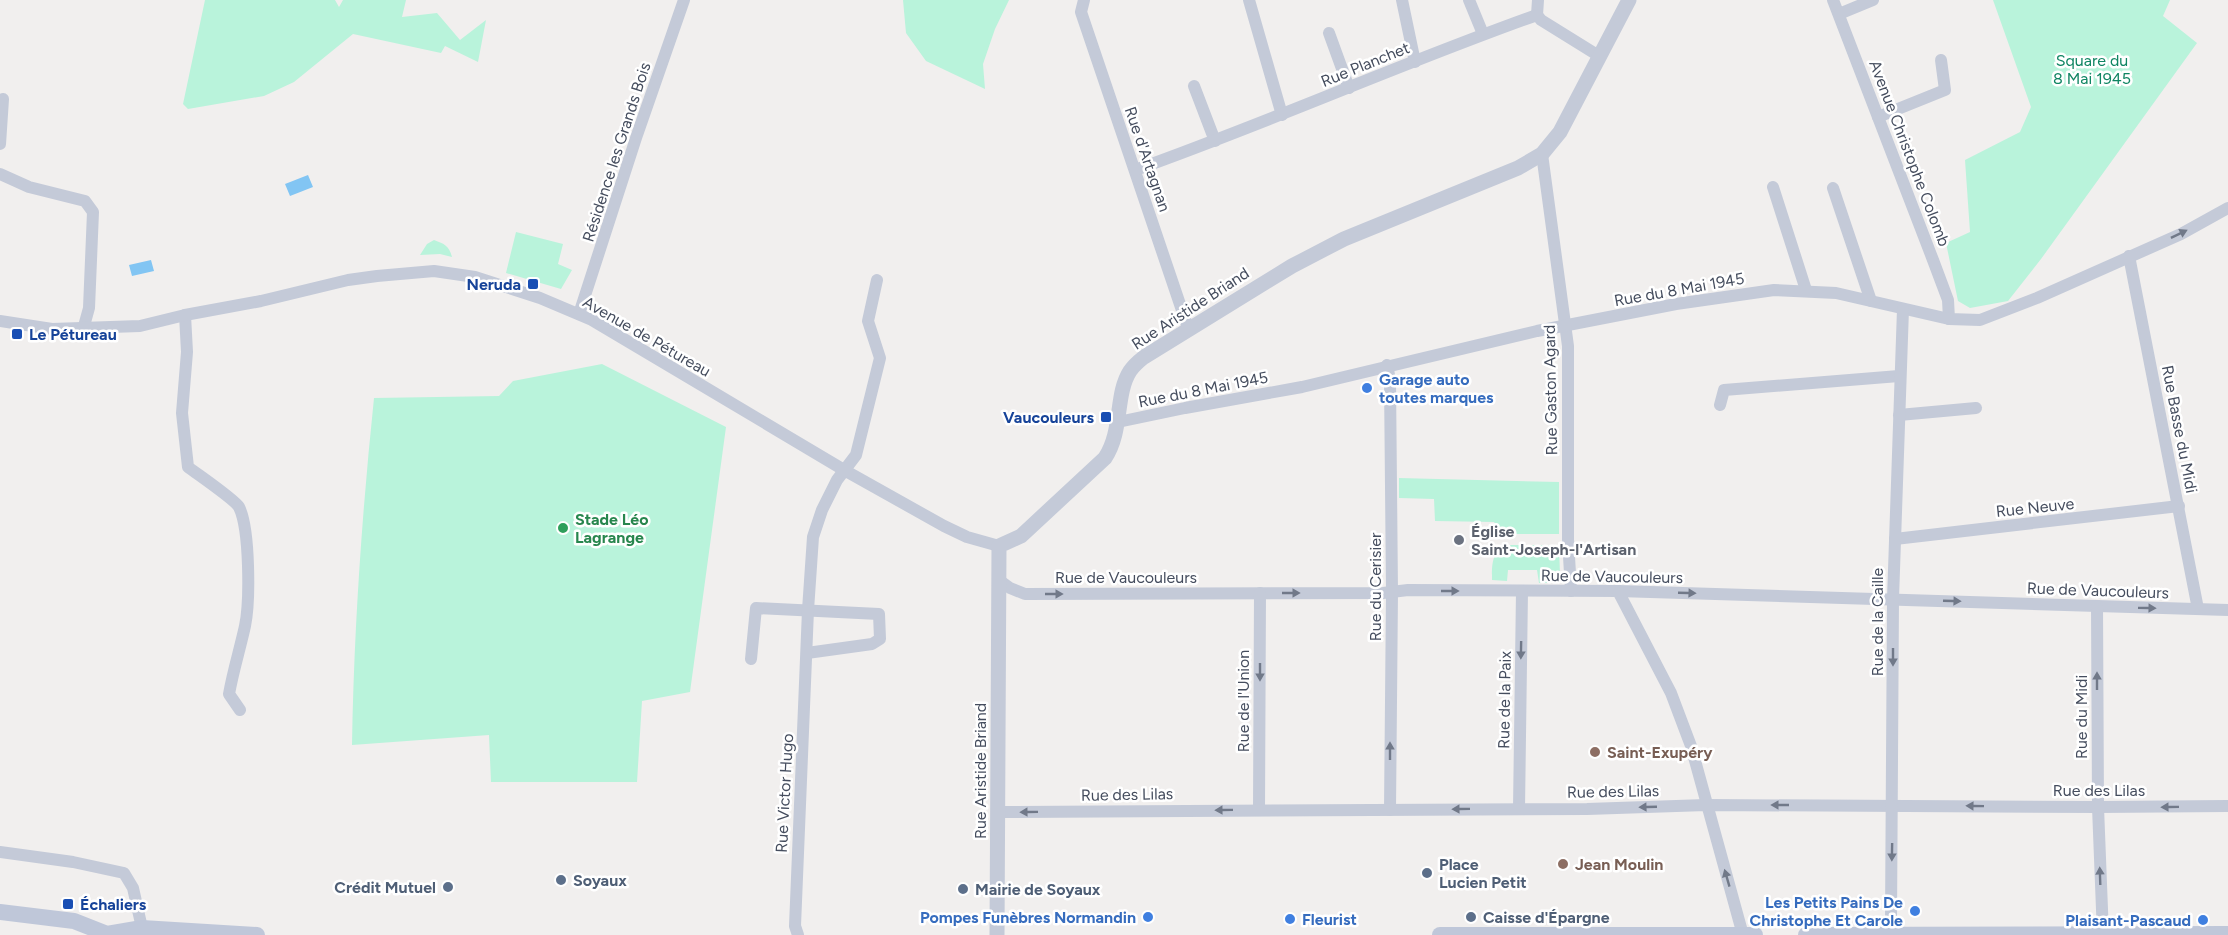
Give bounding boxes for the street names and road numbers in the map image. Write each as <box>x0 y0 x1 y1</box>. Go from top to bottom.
street label: Rue Planchet <box>1318 38 1412 91</box>
street label: Avenue Christophe Colomb <box>1865 57 1954 249</box>
street label: Résidence les Grands Bois <box>578 60 655 244</box>
street label: Rue d'Artagnan <box>1121 104 1174 214</box>
street label: Rue Aristide Briand <box>1128 263 1253 353</box>
street label: Rue du 8 Mai 1945 <box>1613 269 1746 310</box>
street label: Avenue de Pétureau <box>580 292 714 381</box>
street label: Rue Gaston Agard <box>1540 325 1561 455</box>
street label: Rue Basse du Midi <box>2158 364 2201 495</box>
street label: Rue du 8 Mai 1945 <box>1137 368 1270 411</box>
street label: Rue Neuve <box>1995 494 2075 521</box>
street label: Rue du Cerisier <box>1366 532 1385 641</box>
street label: Rue de Vaucouleurs <box>1541 566 1683 587</box>
street label: Rue de la Caille <box>1868 567 1887 676</box>
street label: Rue de Vaucouleurs <box>1055 568 1197 587</box>
street label: Rue de Vaucouleurs <box>2027 579 2169 602</box>
street label: Rue de l'Union <box>1234 650 1253 752</box>
street label: Rue de la Paix <box>1494 650 1515 749</box>
street label: Rue du Midi <box>2072 675 2091 759</box>
street label: Rue Aristide Briand <box>971 703 990 839</box>
street label: Rue Victor Hugo <box>772 733 797 853</box>
street label: Rue des Lilas <box>1567 781 1659 802</box>
street label: Rue des Lilas <box>2053 781 2145 800</box>
street label: Rue des Lilas <box>1081 784 1173 805</box>

